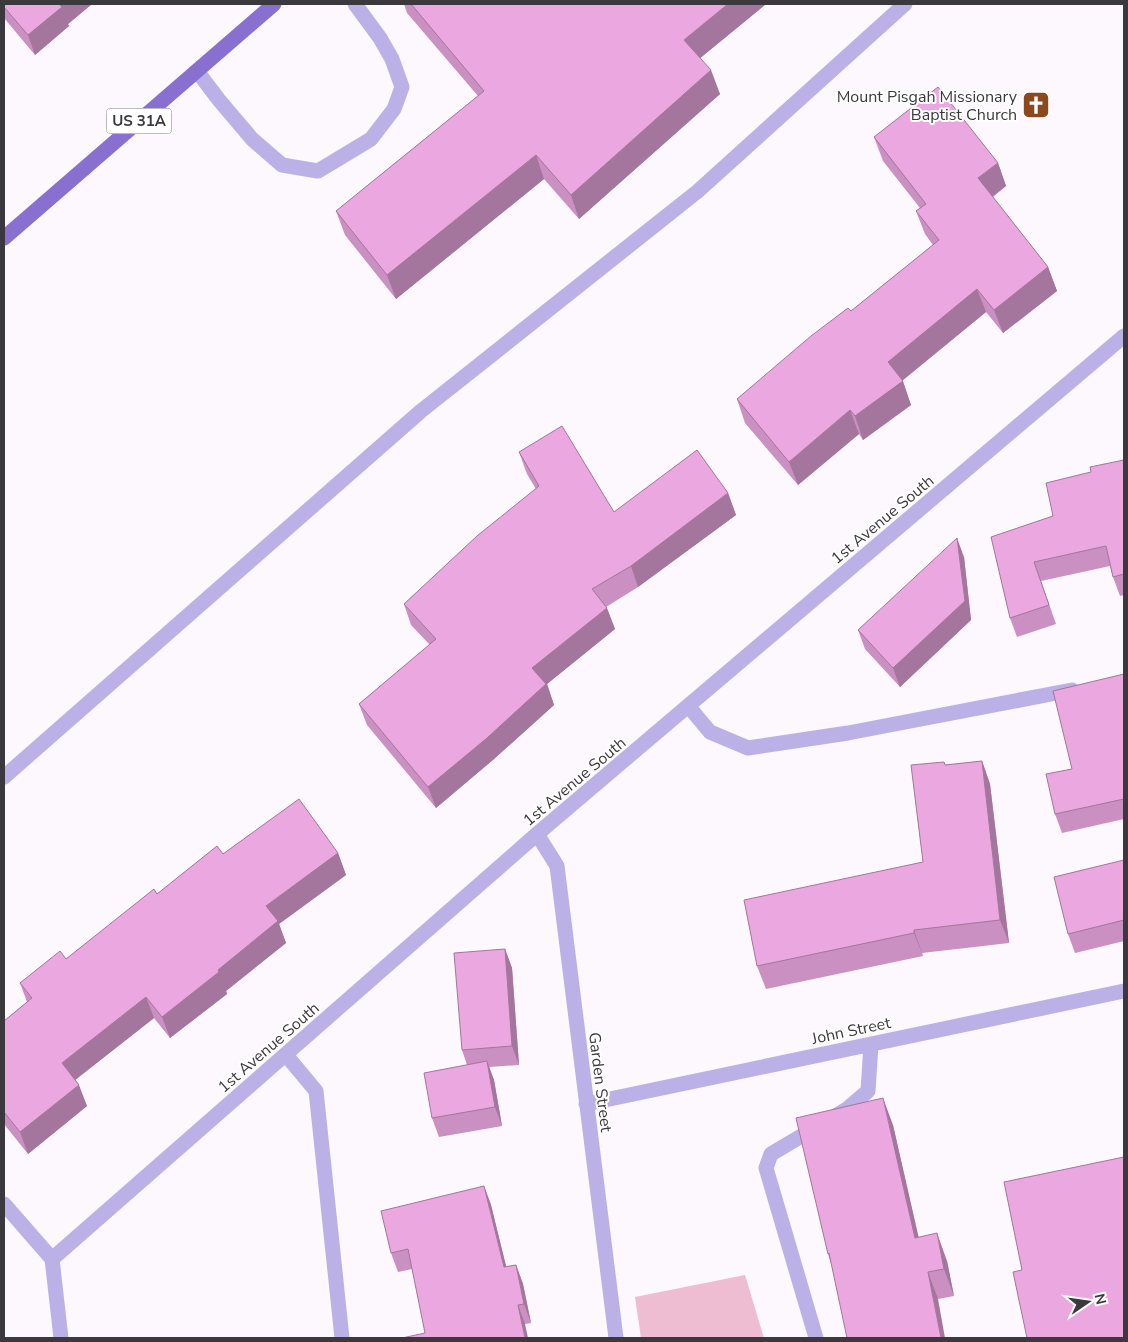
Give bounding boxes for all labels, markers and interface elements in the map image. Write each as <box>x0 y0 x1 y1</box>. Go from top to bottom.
place label: Mount Pisgah Missionary Baptist Church <box>837 86 1018 126</box>
church icon: Mount Pisgah Missionary Baptist Church <box>1021 90 1051 120</box>
road number: US 31A <box>106 108 172 134</box>
street label: 1st Avenue South <box>827 470 939 569</box>
street label: 1st Avenue South <box>519 732 631 831</box>
street label: 1st Avenue South <box>213 997 324 1098</box>
street label: John Street <box>809 1012 893 1050</box>
street label: Garden Street <box>583 1031 617 1134</box>
north arrow <box>1063 1277 1113 1327</box>
text: N <box>1090 1292 1111 1306</box>

